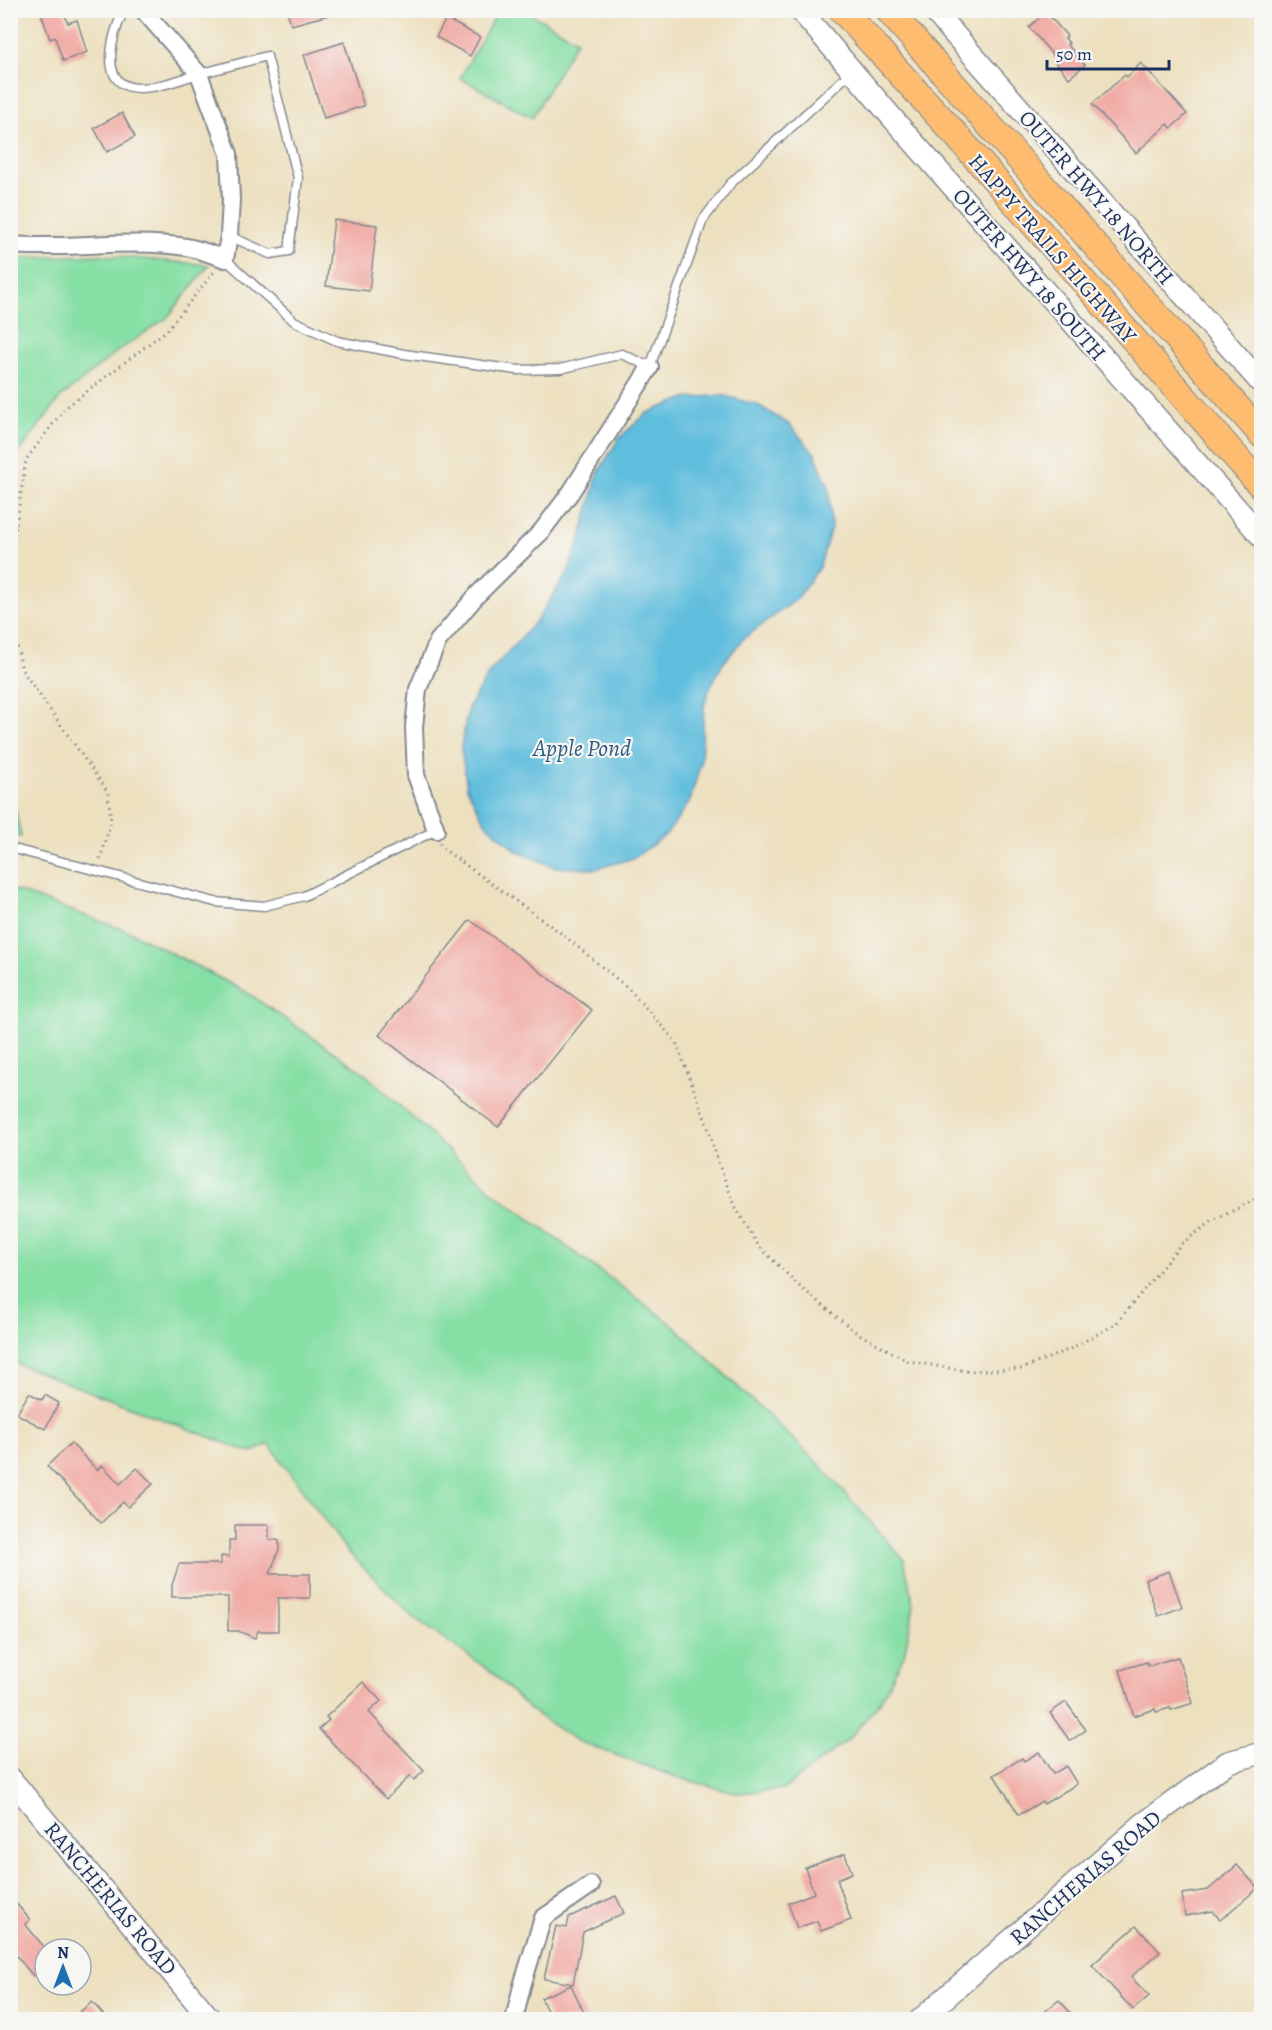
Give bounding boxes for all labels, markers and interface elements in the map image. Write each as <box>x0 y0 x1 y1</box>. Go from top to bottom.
scale bar <box>1047 33 1168 71</box>
text: 50 m <box>1056 42 1092 66</box>
street label: OUTER HWY 18 NORTH <box>1012 104 1181 291</box>
street label: HAPPY TRAILS HIGHWAY <box>961 147 1144 351</box>
street label: OUTER HWY 18 SOUTH <box>946 182 1113 368</box>
water label: Apple Pond <box>531 732 631 764</box>
street label: RANCHERIAS ROAD <box>1003 1803 1168 1952</box>
street label: RANCHERIAS ROAD <box>39 1816 183 1980</box>
north arrow <box>33 1937 93 1997</box>

